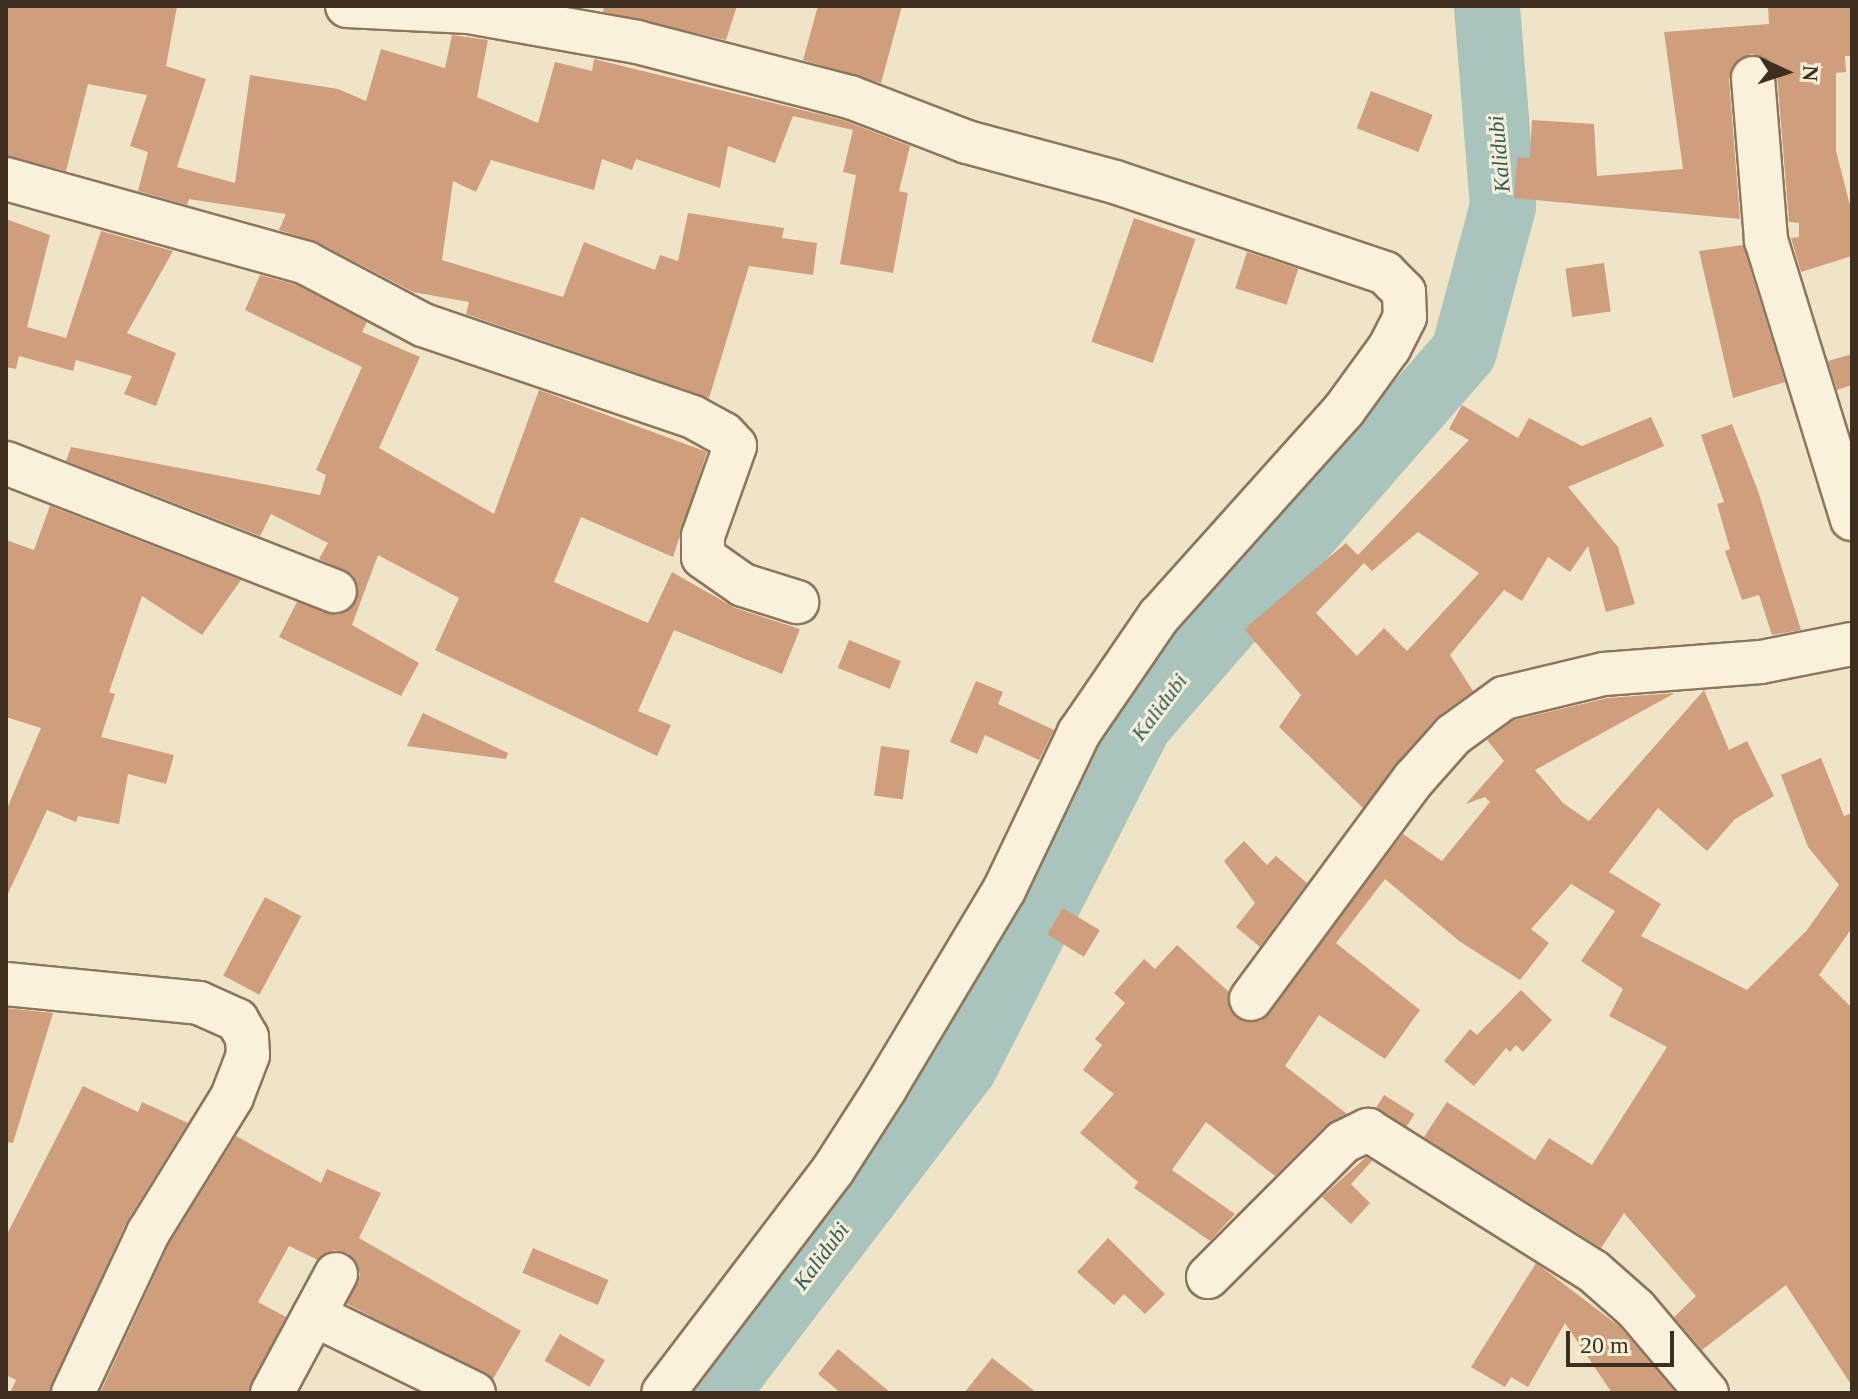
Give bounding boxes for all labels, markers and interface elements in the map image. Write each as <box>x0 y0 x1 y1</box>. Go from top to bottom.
north arrow <box>1746 32 1826 112</box>
text: N <box>1798 65 1823 82</box>
water label: Kalidubi <box>1482 114 1516 194</box>
water label: Kalidubi <box>1125 668 1193 746</box>
water label: Kalidubi <box>787 1217 855 1295</box>
scale bar <box>1570 1315 1678 1365</box>
text: 20 m <box>1580 1332 1629 1358</box>

